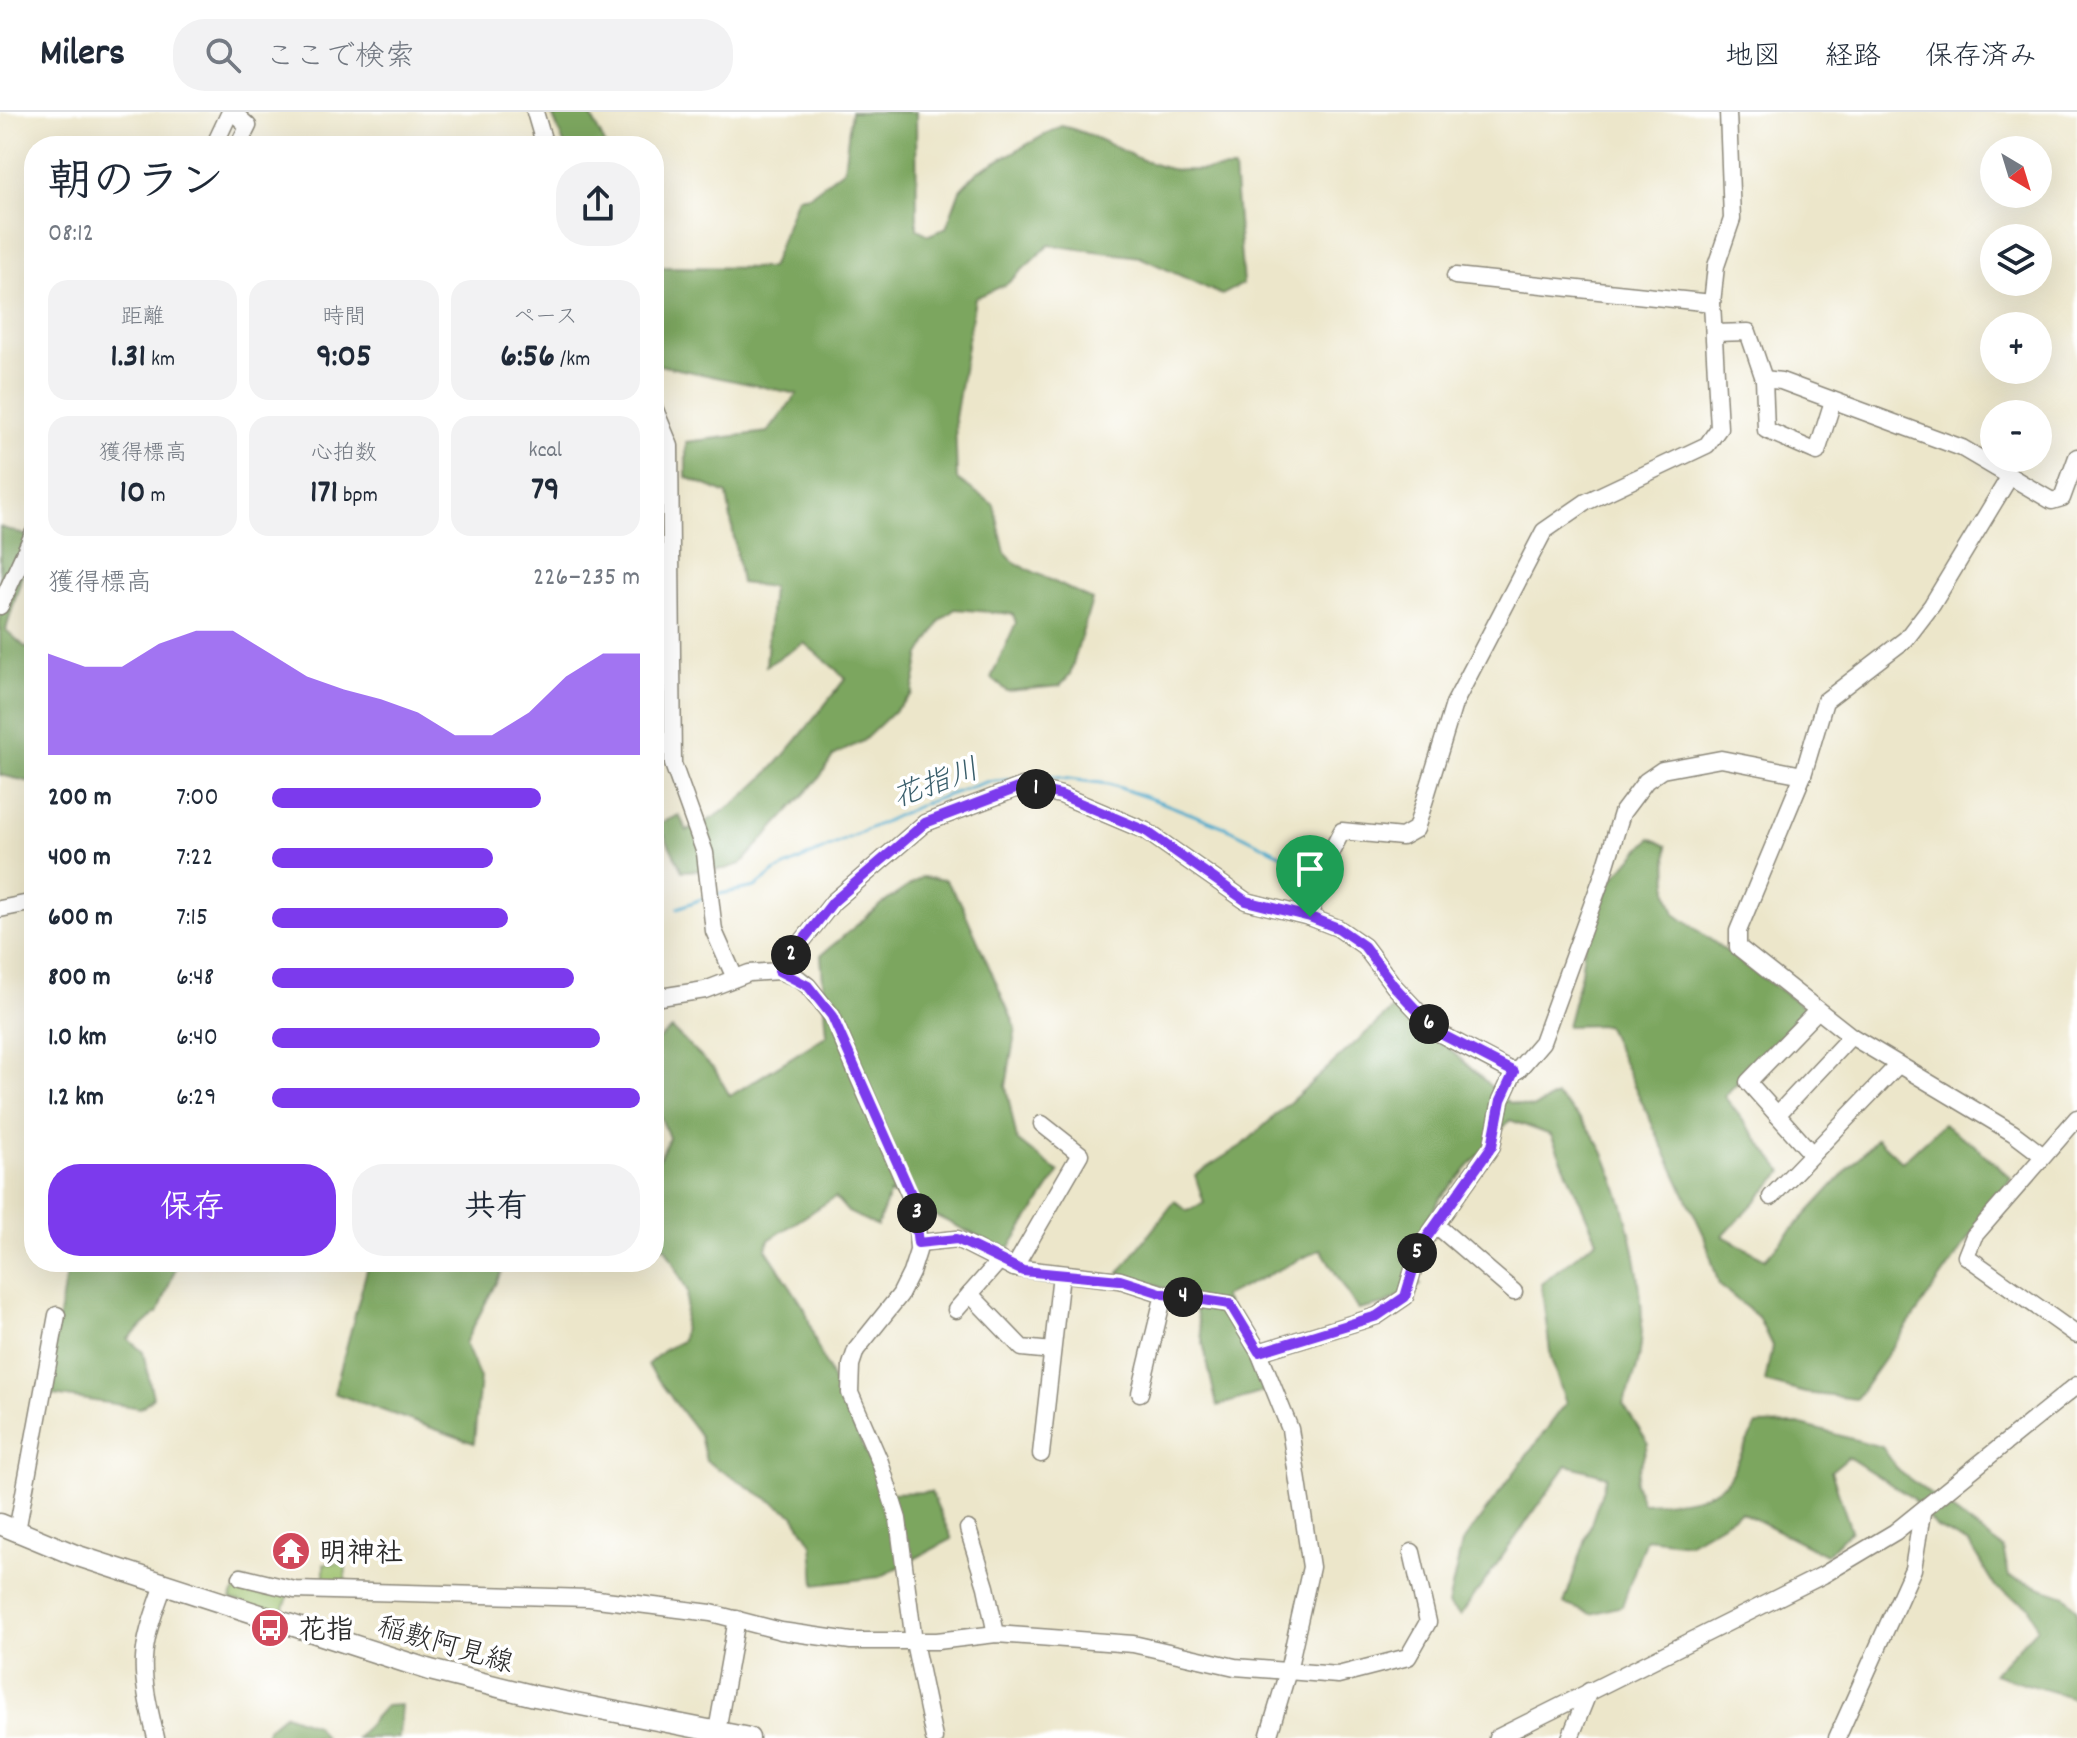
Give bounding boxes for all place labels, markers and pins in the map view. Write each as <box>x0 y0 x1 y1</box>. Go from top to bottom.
pin: 1 <box>1016 769 1056 809</box>
pin <box>1276 835 1344 917</box>
pin: 2 <box>771 935 811 975</box>
pin: 6 <box>1409 1004 1449 1044</box>
pin: 3 <box>897 1193 937 1233</box>
pin: 5 <box>1397 1233 1437 1273</box>
pin: 4 <box>1163 1277 1203 1317</box>
temple icon: 明神社 <box>270 1530 312 1572</box>
place label: 明神社 <box>319 1536 403 1576</box>
bus stop icon: 花指 <box>249 1607 291 1649</box>
place label: 花指 <box>298 1613 354 1653</box>

